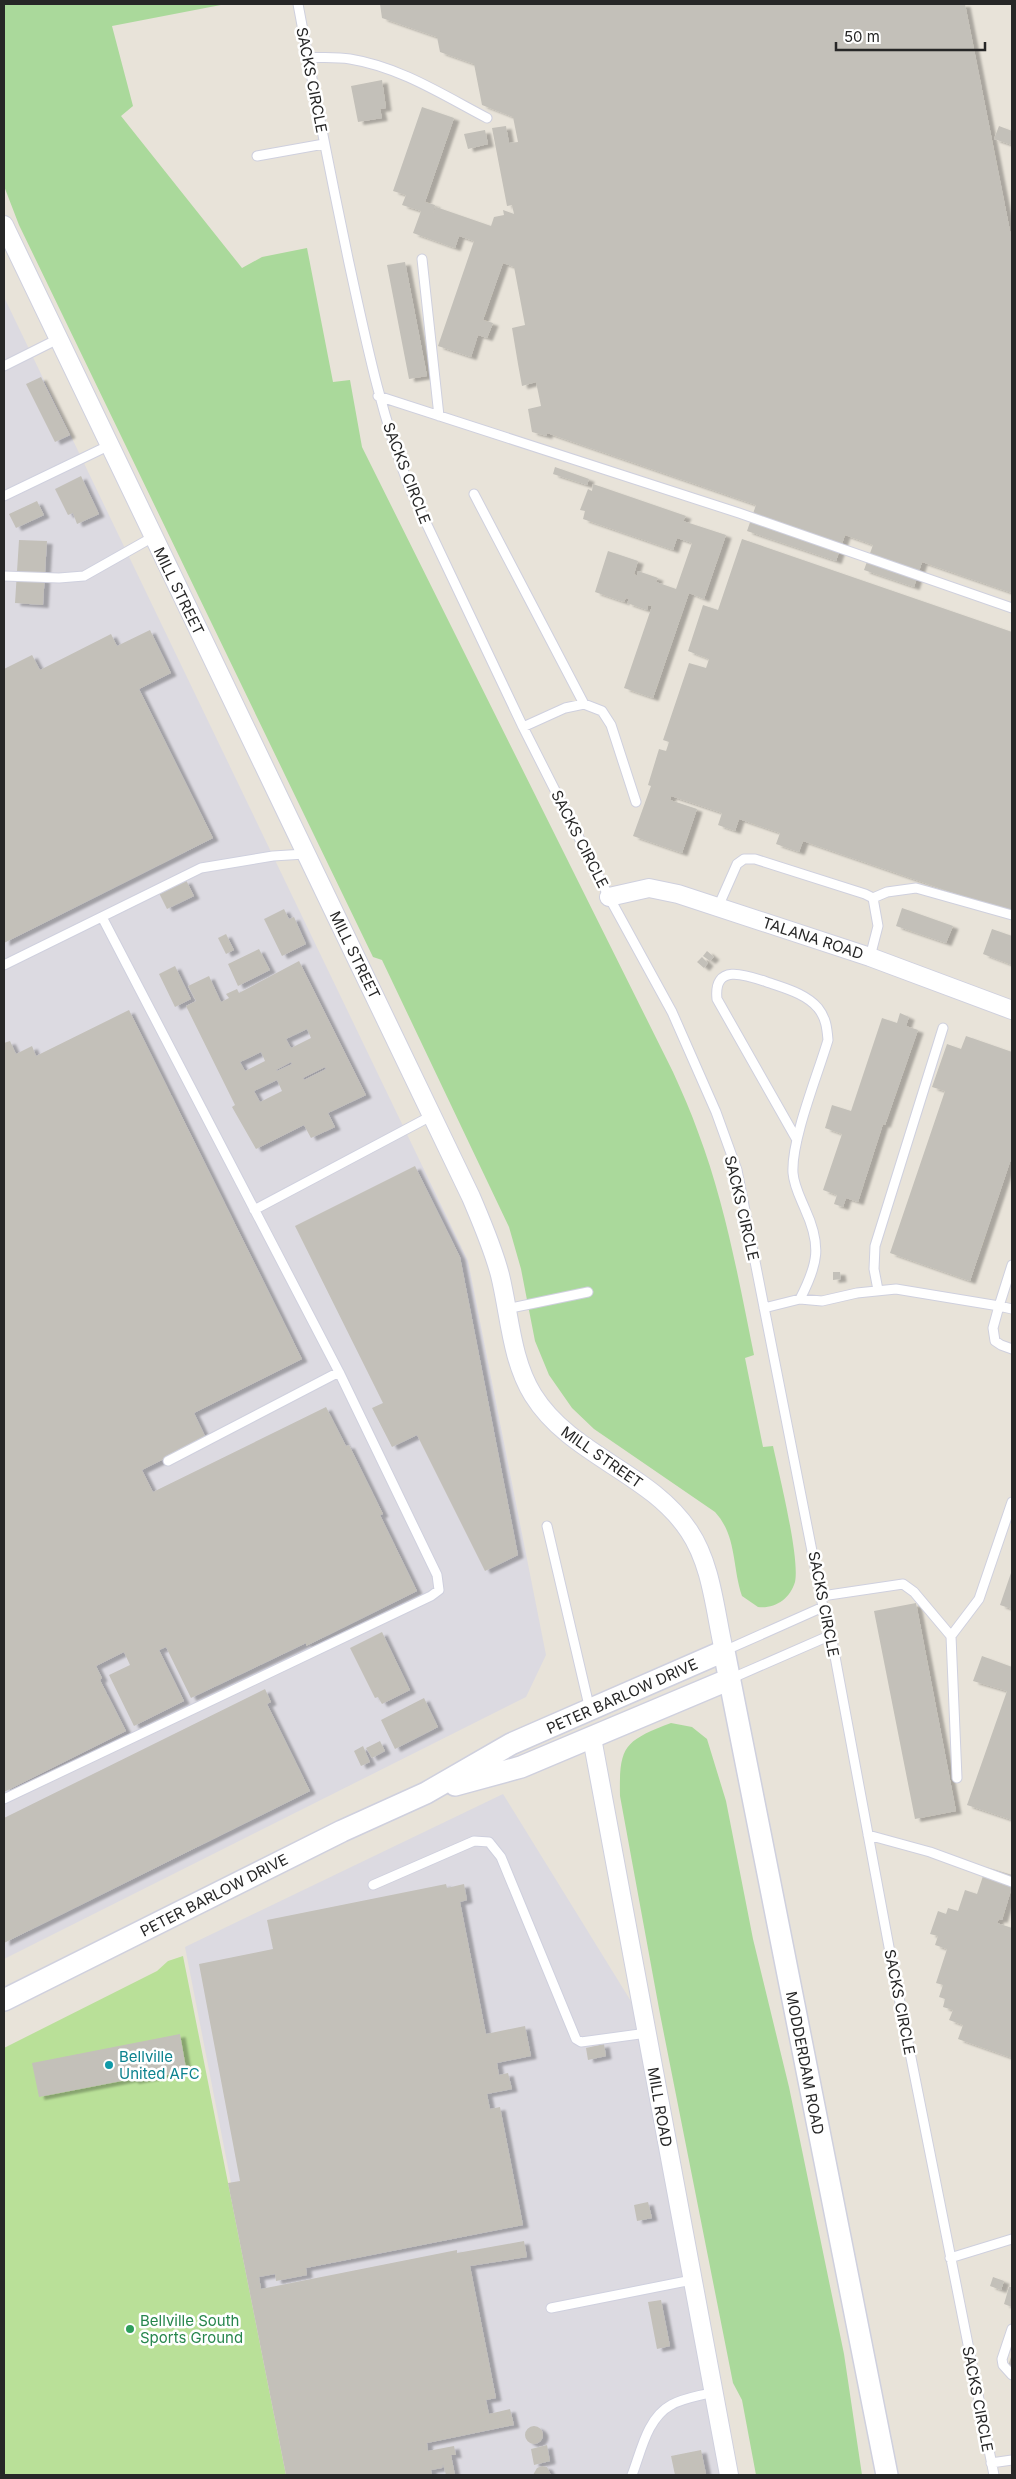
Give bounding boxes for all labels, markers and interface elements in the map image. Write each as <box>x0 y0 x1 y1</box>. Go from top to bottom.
scale bar <box>836 20 985 52</box>
street label: SACKS CIRCLE <box>292 26 332 134</box>
text: 50 m <box>844 27 880 46</box>
street label: SACKS CIRCLE <box>379 420 435 526</box>
street label: MILL STREET <box>150 544 208 638</box>
street label: SACKS CIRCLE <box>547 787 613 891</box>
street label: MILL STREET <box>326 908 384 1002</box>
street label: TALANA ROAD <box>760 913 866 963</box>
street label: SACKS CIRCLE <box>721 1154 763 1262</box>
street label: MILL STREET <box>557 1422 647 1492</box>
street label: SACKS CIRCLE <box>804 1550 844 1658</box>
street label: PETER BARLOW DRIVE <box>544 1654 700 1738</box>
street label: PETER BARLOW DRIVE <box>137 1849 291 1941</box>
street label: SACKS CIRCLE <box>880 1948 920 2056</box>
street label: MODDERDAM ROAD <box>782 1990 828 2136</box>
place label: Bellville United AFC <box>119 2047 200 2083</box>
marker: Bellville United AFC <box>103 2059 115 2071</box>
street label: MILL ROAD <box>644 2066 676 2148</box>
place label: Bellville South Sports Ground <box>140 2311 243 2347</box>
marker: Bellville South Sports Ground <box>124 2323 136 2335</box>
street label: SACKS CIRCLE <box>958 2345 998 2453</box>

